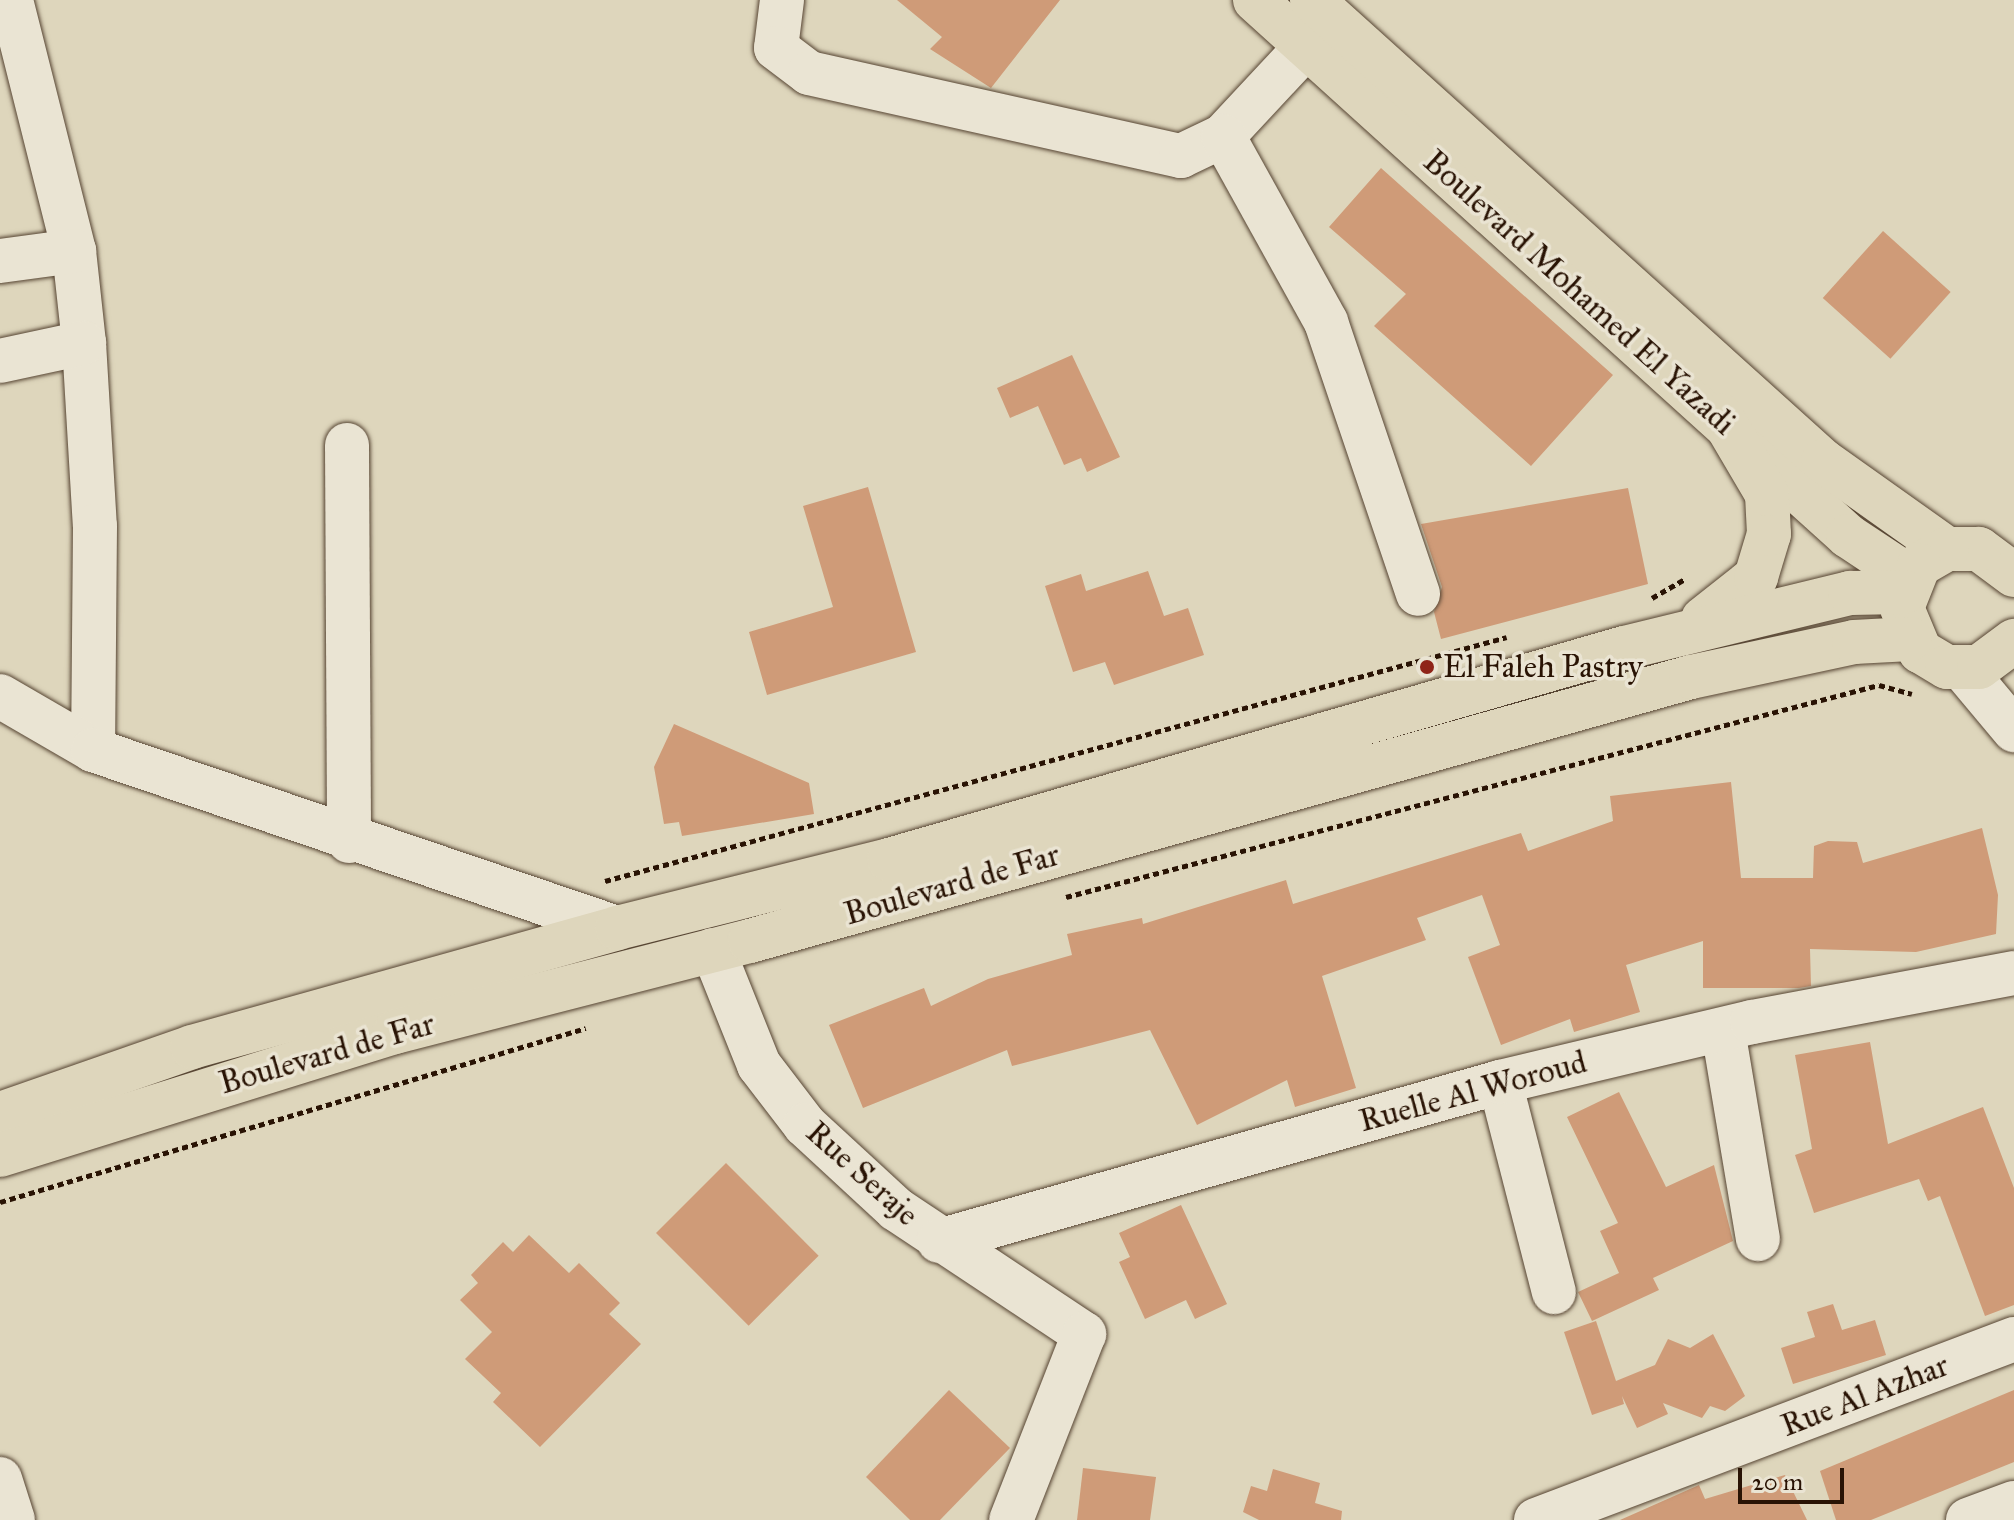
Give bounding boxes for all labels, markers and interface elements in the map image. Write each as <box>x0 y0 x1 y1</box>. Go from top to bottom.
street label: Boulevard Mohamed El Yazadi <box>1415 143 1743 443</box>
place label: El Faleh Pastry <box>1443 648 1643 686</box>
marker: El Faleh Pastry <box>1418 658 1436 676</box>
street label: Boulevard de Far <box>840 836 1064 934</box>
street label: Boulevard de Far <box>215 1005 439 1103</box>
street label: Ruelle Al Woroud <box>1355 1043 1591 1141</box>
street label: Rue Seraje <box>798 1114 926 1234</box>
street label: Rue Al Azhar <box>1776 1346 1954 1446</box>
scale bar <box>1742 1452 1848 1502</box>
text: 20 m <box>1752 1467 1803 1497</box>

